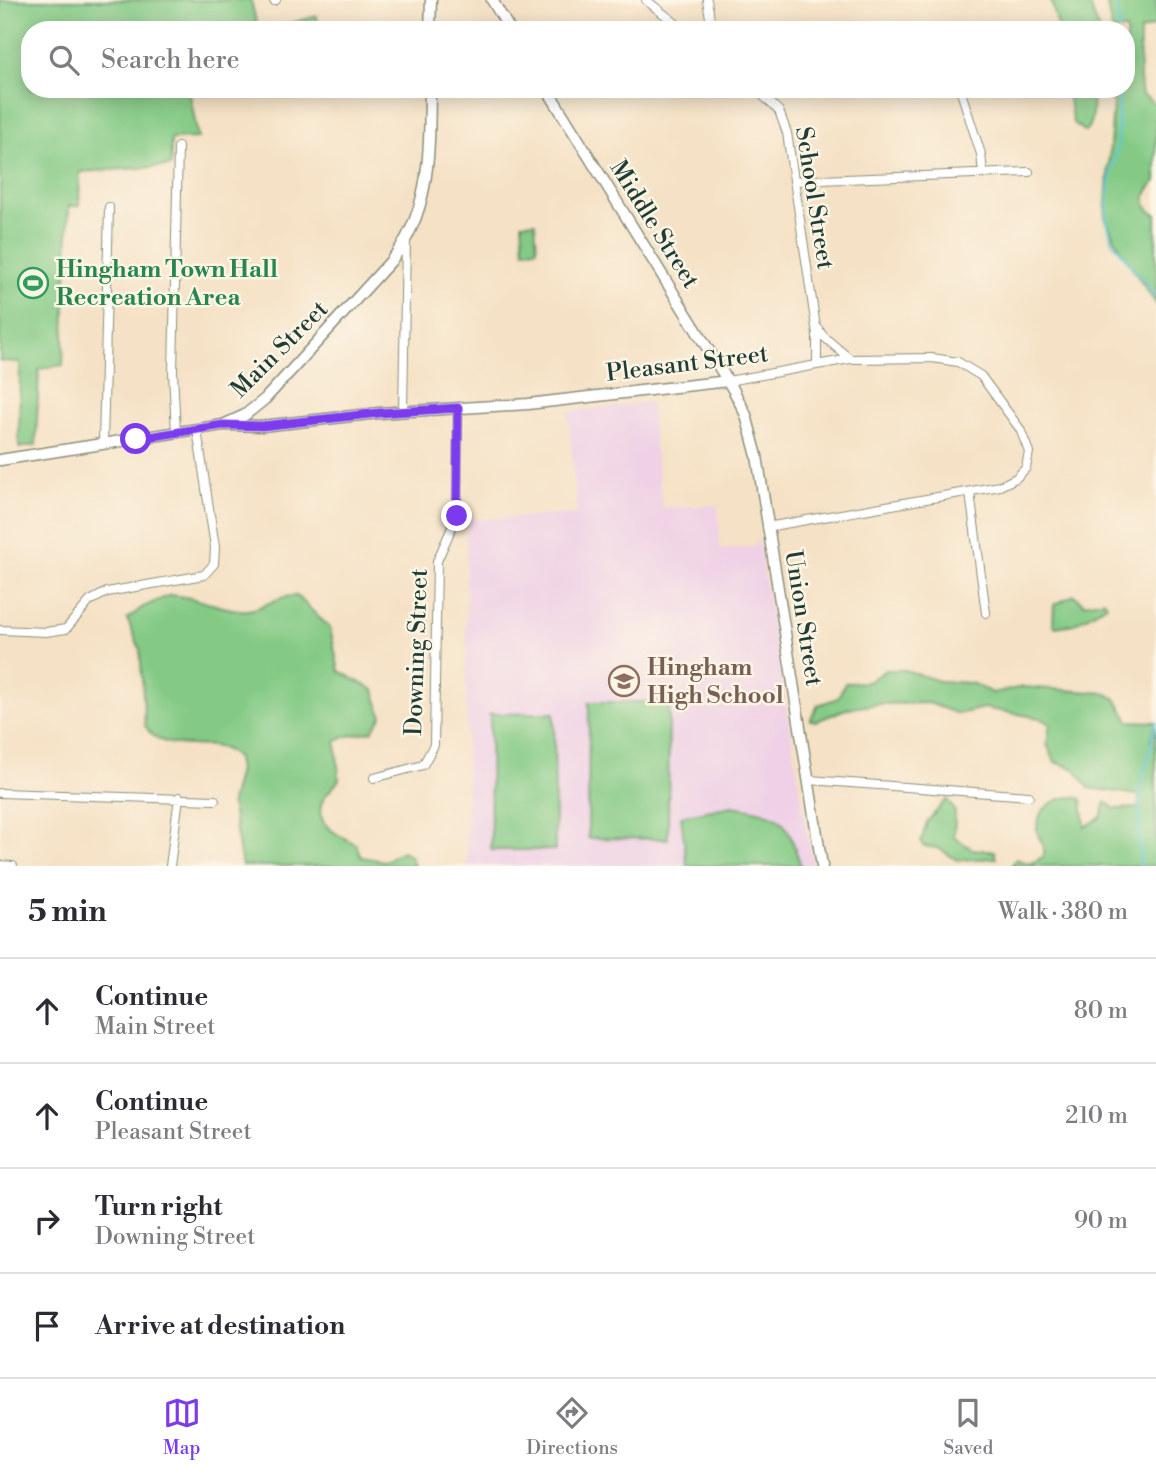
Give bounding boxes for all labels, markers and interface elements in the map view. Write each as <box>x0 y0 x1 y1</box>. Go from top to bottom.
search box <box>21 21 1135 98</box>
icon: search <box>45 41 83 79</box>
text: Search here <box>101 44 240 76</box>
street label: School Street <box>788 125 840 272</box>
street label: Middle Street <box>603 155 706 295</box>
place label: Hingham Town Hall Recreation Area <box>56 255 278 313</box>
sports icon: Hingham Town Hall Recreation Area <box>16 266 50 300</box>
street label: Main Street <box>225 294 335 405</box>
street label: Pleasant Street <box>604 339 771 389</box>
route start <box>120 423 151 454</box>
route end <box>441 500 472 531</box>
street label: Union Street <box>777 548 829 689</box>
street label: Downing Street <box>399 567 435 736</box>
place label: Hingham High School <box>647 653 784 711</box>
school or university icon: Hingham High School <box>607 664 641 698</box>
text: 5 min <box>28 893 107 931</box>
text: Walk · 380 m <box>998 898 1128 926</box>
text: Continue <box>95 981 208 1013</box>
icon: ahead <box>28 992 66 1030</box>
text: 80 m <box>1074 997 1128 1025</box>
text: Main Street <box>95 1013 215 1041</box>
text: Continue <box>95 1086 208 1118</box>
icon: ahead <box>28 1097 66 1135</box>
text: 210 m <box>1065 1102 1128 1130</box>
text: Pleasant Street <box>95 1118 252 1146</box>
text: Turn right <box>95 1191 223 1223</box>
icon: right <box>28 1202 66 1240</box>
text: 90 m <box>1074 1207 1128 1235</box>
text: Downing Street <box>95 1223 255 1251</box>
icon: arrive <box>28 1307 66 1345</box>
text: Arrive at destination <box>95 1310 345 1342</box>
tab: Map <box>163 1394 201 1460</box>
tab: Directions <box>526 1394 618 1460</box>
tab: Saved <box>943 1394 993 1460</box>

